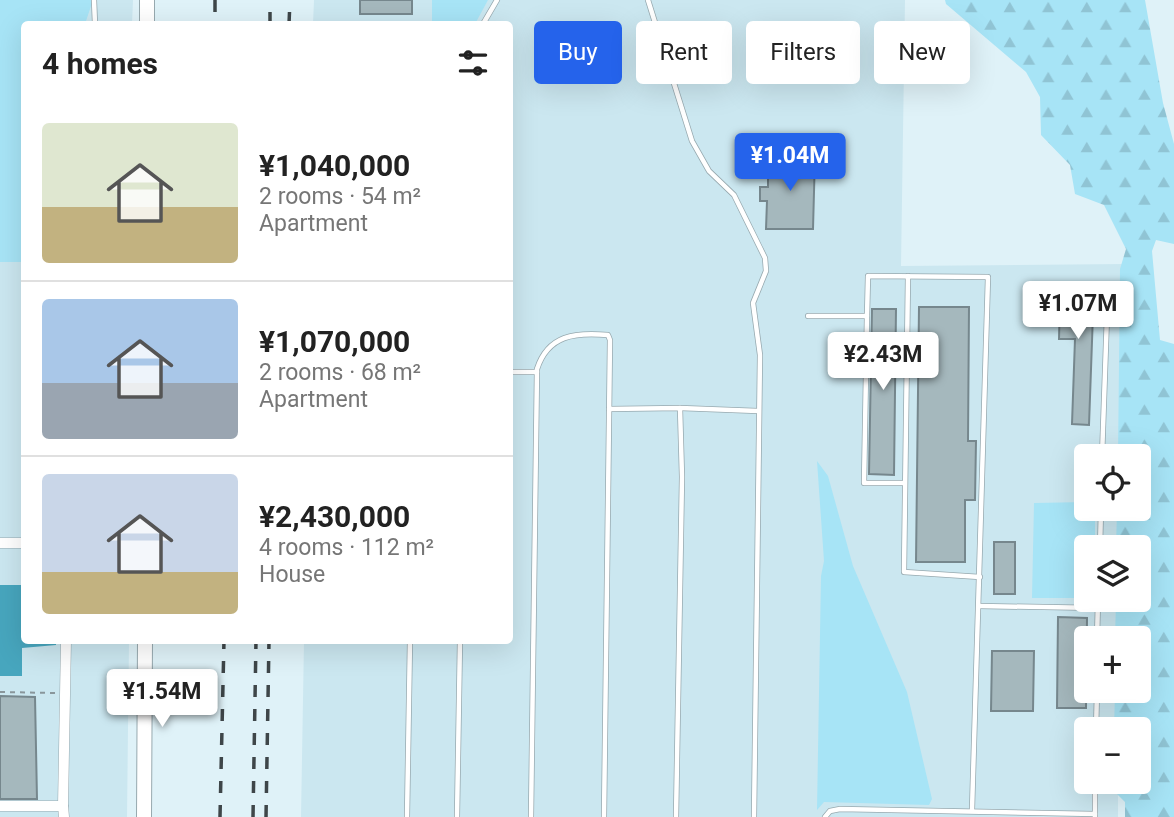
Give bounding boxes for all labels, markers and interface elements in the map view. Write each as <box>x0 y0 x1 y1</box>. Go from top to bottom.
chip: Buy <box>534 21 622 84</box>
chip: Rent <box>636 21 732 84</box>
chip: Filters <box>746 21 860 84</box>
chip: New <box>874 21 970 84</box>
icon: filters <box>454 44 492 82</box>
text: 4 homes <box>42 46 158 81</box>
pin: ¥1.04M <box>733 134 847 193</box>
text: ¥1.04M <box>751 142 829 169</box>
text: ¥1,040,000 <box>259 148 410 183</box>
icon: home <box>98 151 182 235</box>
text: 2 rooms · 54 m² <box>259 183 421 210</box>
text: Apartment <box>259 210 368 237</box>
pin: ¥1.07M <box>1021 282 1135 341</box>
text: ¥1.07M <box>1039 290 1117 317</box>
text: ¥1,070,000 <box>259 324 410 359</box>
icon: home <box>98 327 182 411</box>
pin: ¥2.43M <box>826 332 940 392</box>
text: ¥2.43M <box>844 341 922 368</box>
text: 2 rooms · 68 m² <box>259 359 421 386</box>
text: Apartment <box>259 386 368 413</box>
map controls <box>1074 444 1151 794</box>
button: locate <box>1074 444 1151 521</box>
text: ¥2,430,000 <box>259 499 410 534</box>
icon: home <box>98 502 182 586</box>
text: 4 rooms · 112 m² <box>259 534 434 561</box>
button: layers <box>1074 535 1151 612</box>
text: House <box>259 561 325 588</box>
button: + <box>1074 626 1151 703</box>
pin: ¥1.54M <box>105 670 219 729</box>
text: ¥1.54M <box>123 678 201 705</box>
button: − <box>1074 717 1151 794</box>

